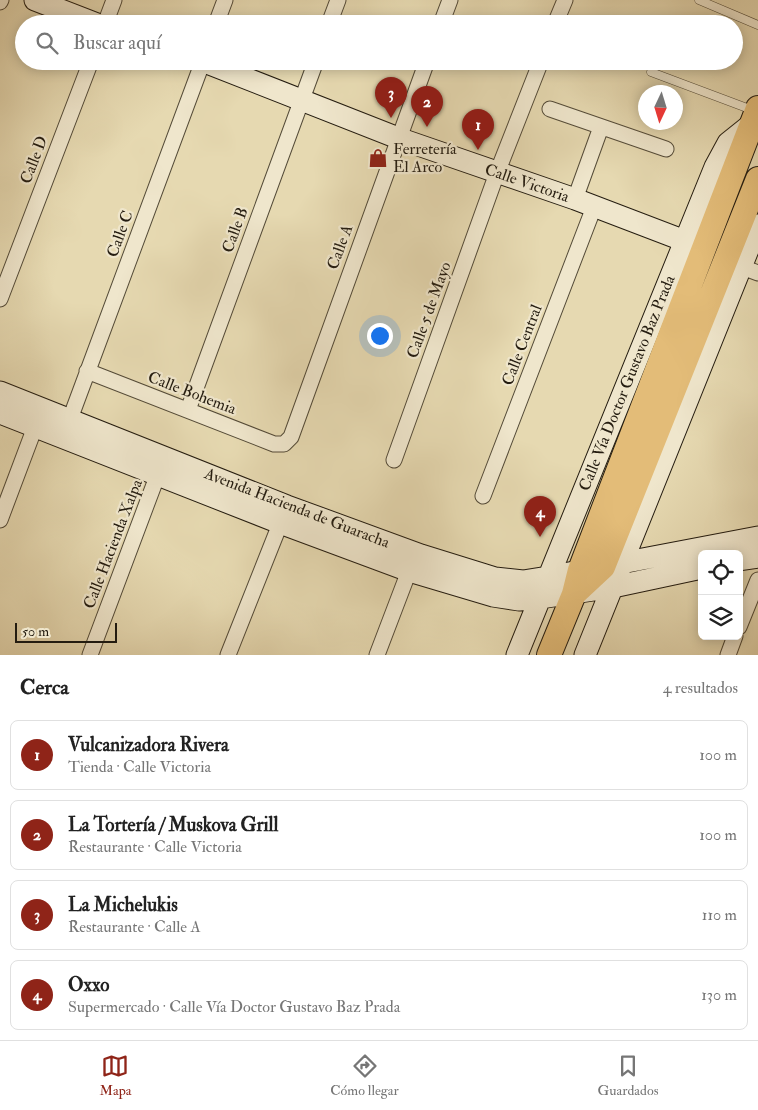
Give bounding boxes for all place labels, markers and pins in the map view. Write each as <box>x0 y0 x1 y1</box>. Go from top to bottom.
pin: 3 <box>375 77 407 118</box>
pin: 2 <box>411 86 443 127</box>
pin: 1 <box>462 109 494 150</box>
place label: Ferretería El Arco <box>393 139 457 177</box>
shop icon: Ferretería El Arco <box>367 147 389 169</box>
pin: 4 <box>524 496 556 537</box>

